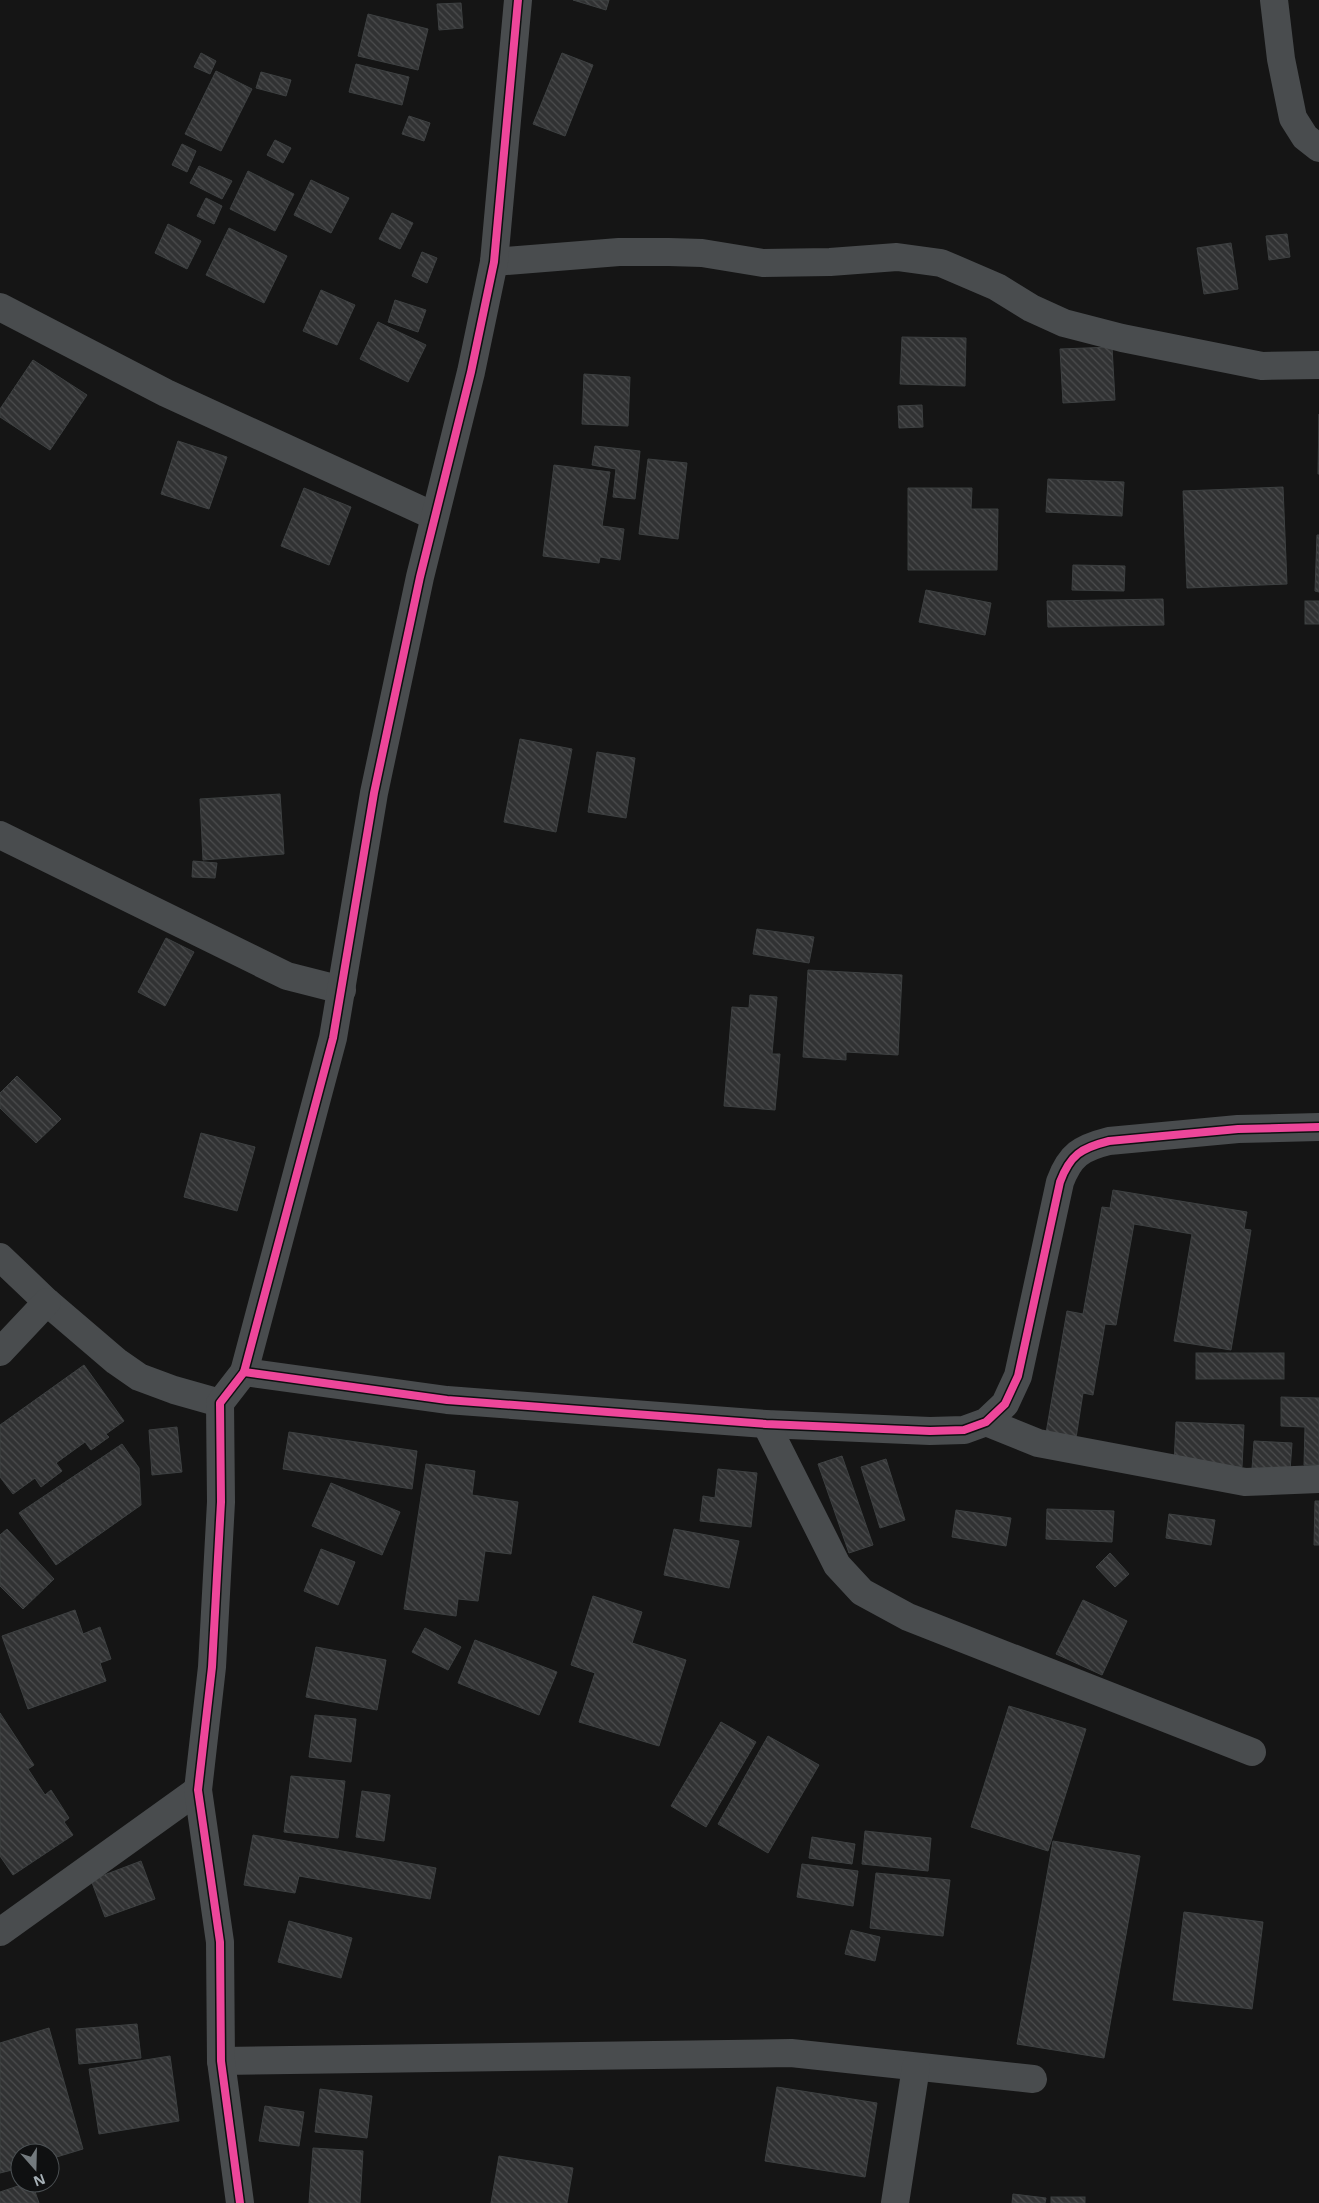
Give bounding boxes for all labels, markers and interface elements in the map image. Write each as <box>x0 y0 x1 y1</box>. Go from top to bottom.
north arrow <box>10 2143 60 2193</box>
text: N <box>31 2170 48 2192</box>

